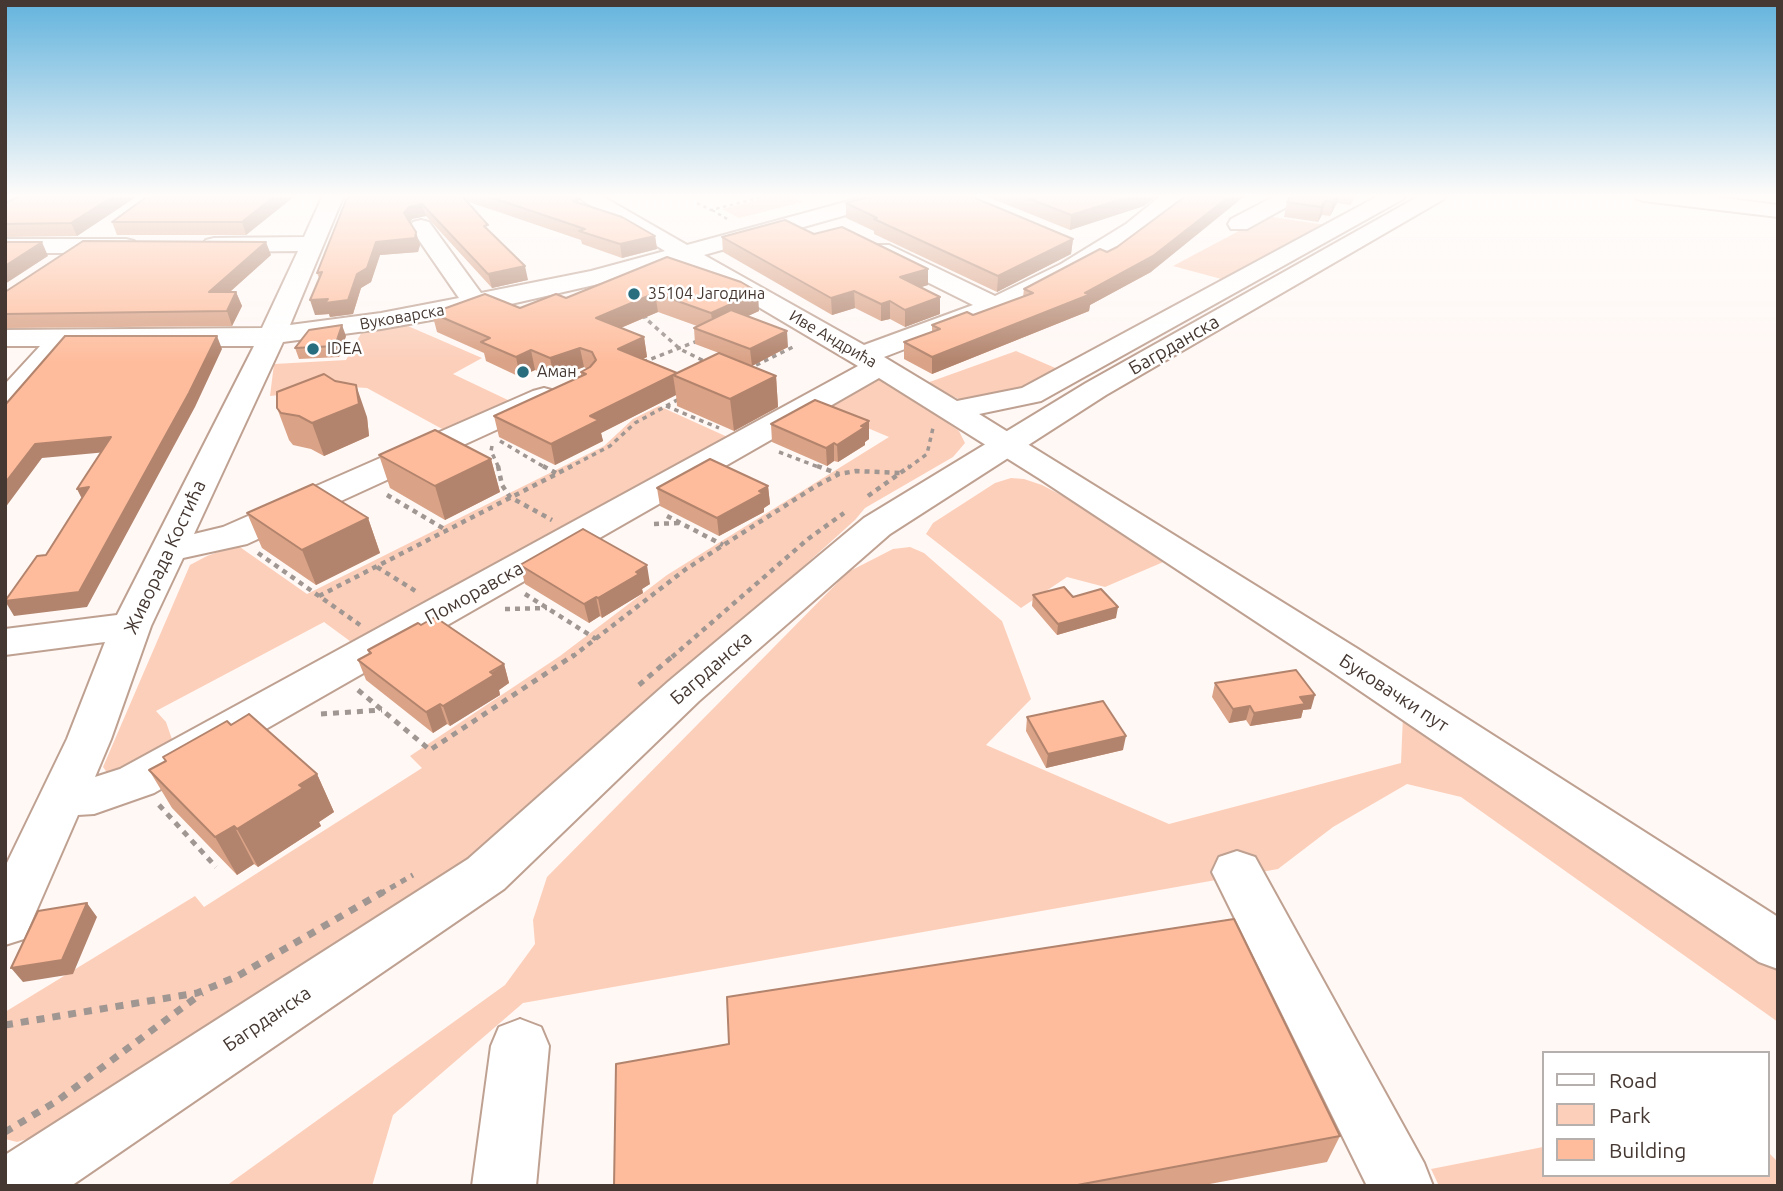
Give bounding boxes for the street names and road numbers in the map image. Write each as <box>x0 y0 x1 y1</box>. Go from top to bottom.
street label: Вуковарска <box>358 300 446 334</box>
street label: Иве Андрића <box>786 306 880 372</box>
street label: Багрданска <box>1125 310 1223 380</box>
street label: Живорада Костића <box>119 476 211 638</box>
street label: Поморавска <box>421 557 527 629</box>
street label: Багрданска <box>666 626 756 710</box>
street label: Буковачки пут <box>1335 649 1453 737</box>
street label: Багрданска <box>219 981 315 1057</box>

